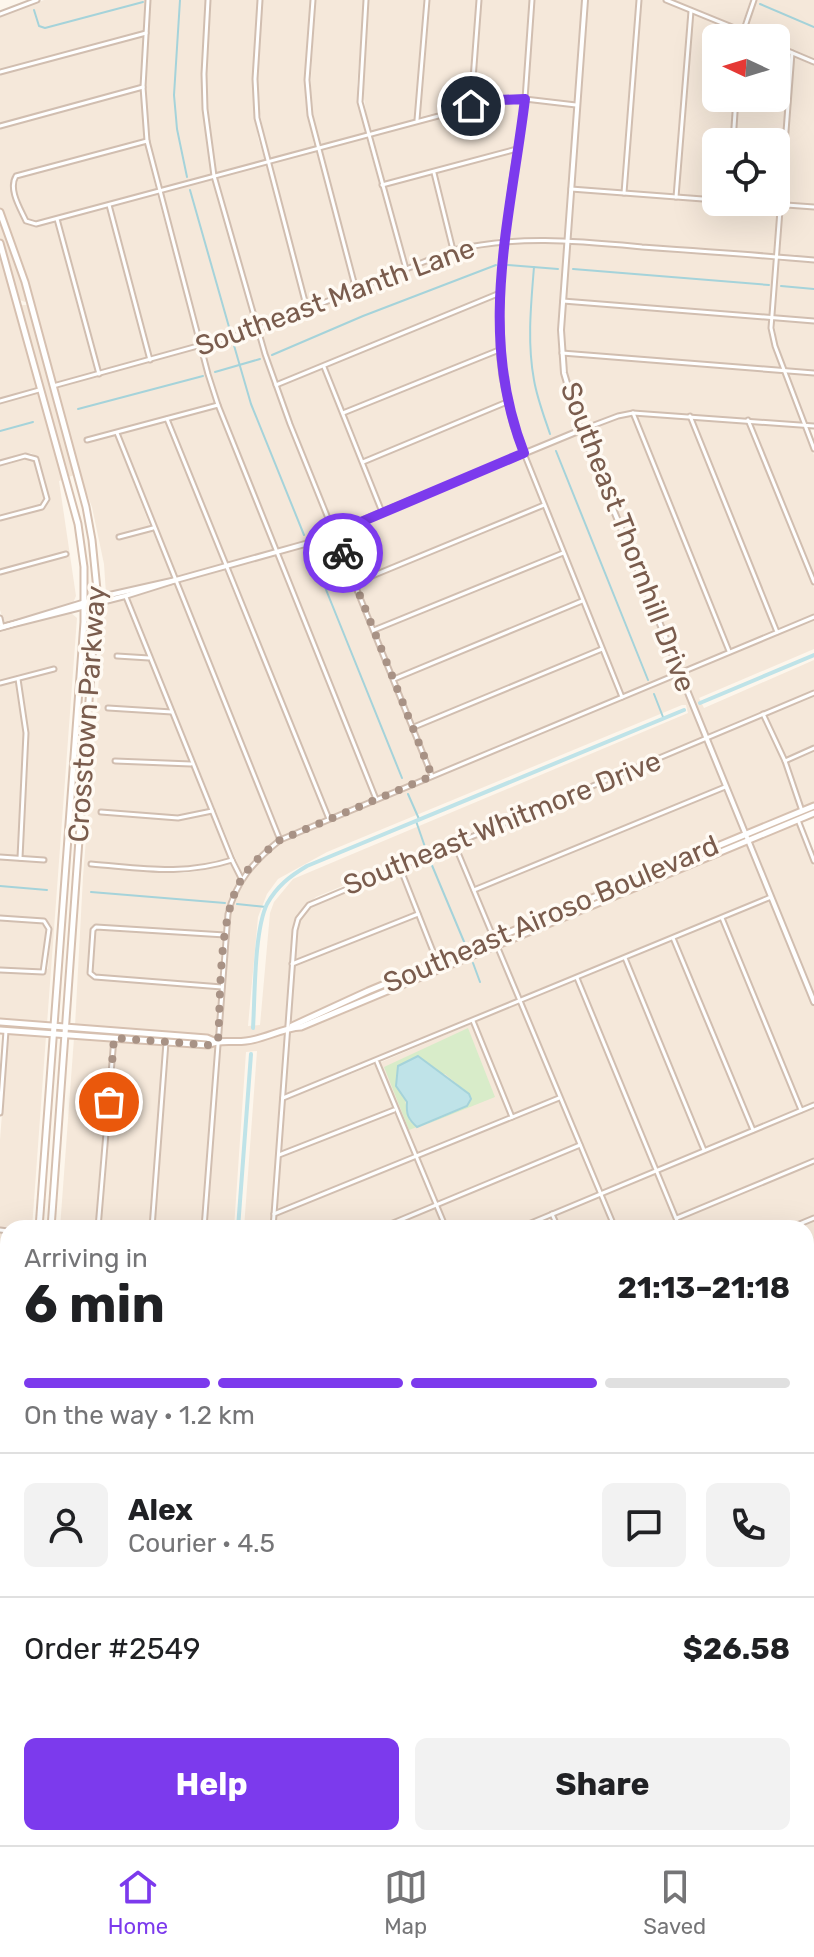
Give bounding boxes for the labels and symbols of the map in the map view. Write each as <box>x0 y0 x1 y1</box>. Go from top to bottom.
north arrow <box>702 24 790 112</box>
pin <box>437 72 505 140</box>
street label: Southeast Manth Lane <box>191 231 479 363</box>
street label: Southeast Thornhill Drive <box>554 378 702 696</box>
courier <box>303 513 383 593</box>
street label: Crosstown Parkway <box>62 584 112 844</box>
street label: Southeast Whitmore Drive <box>338 744 666 902</box>
street label: Southeast Airoso Boulevard <box>378 828 724 1000</box>
pin <box>75 1068 143 1136</box>

